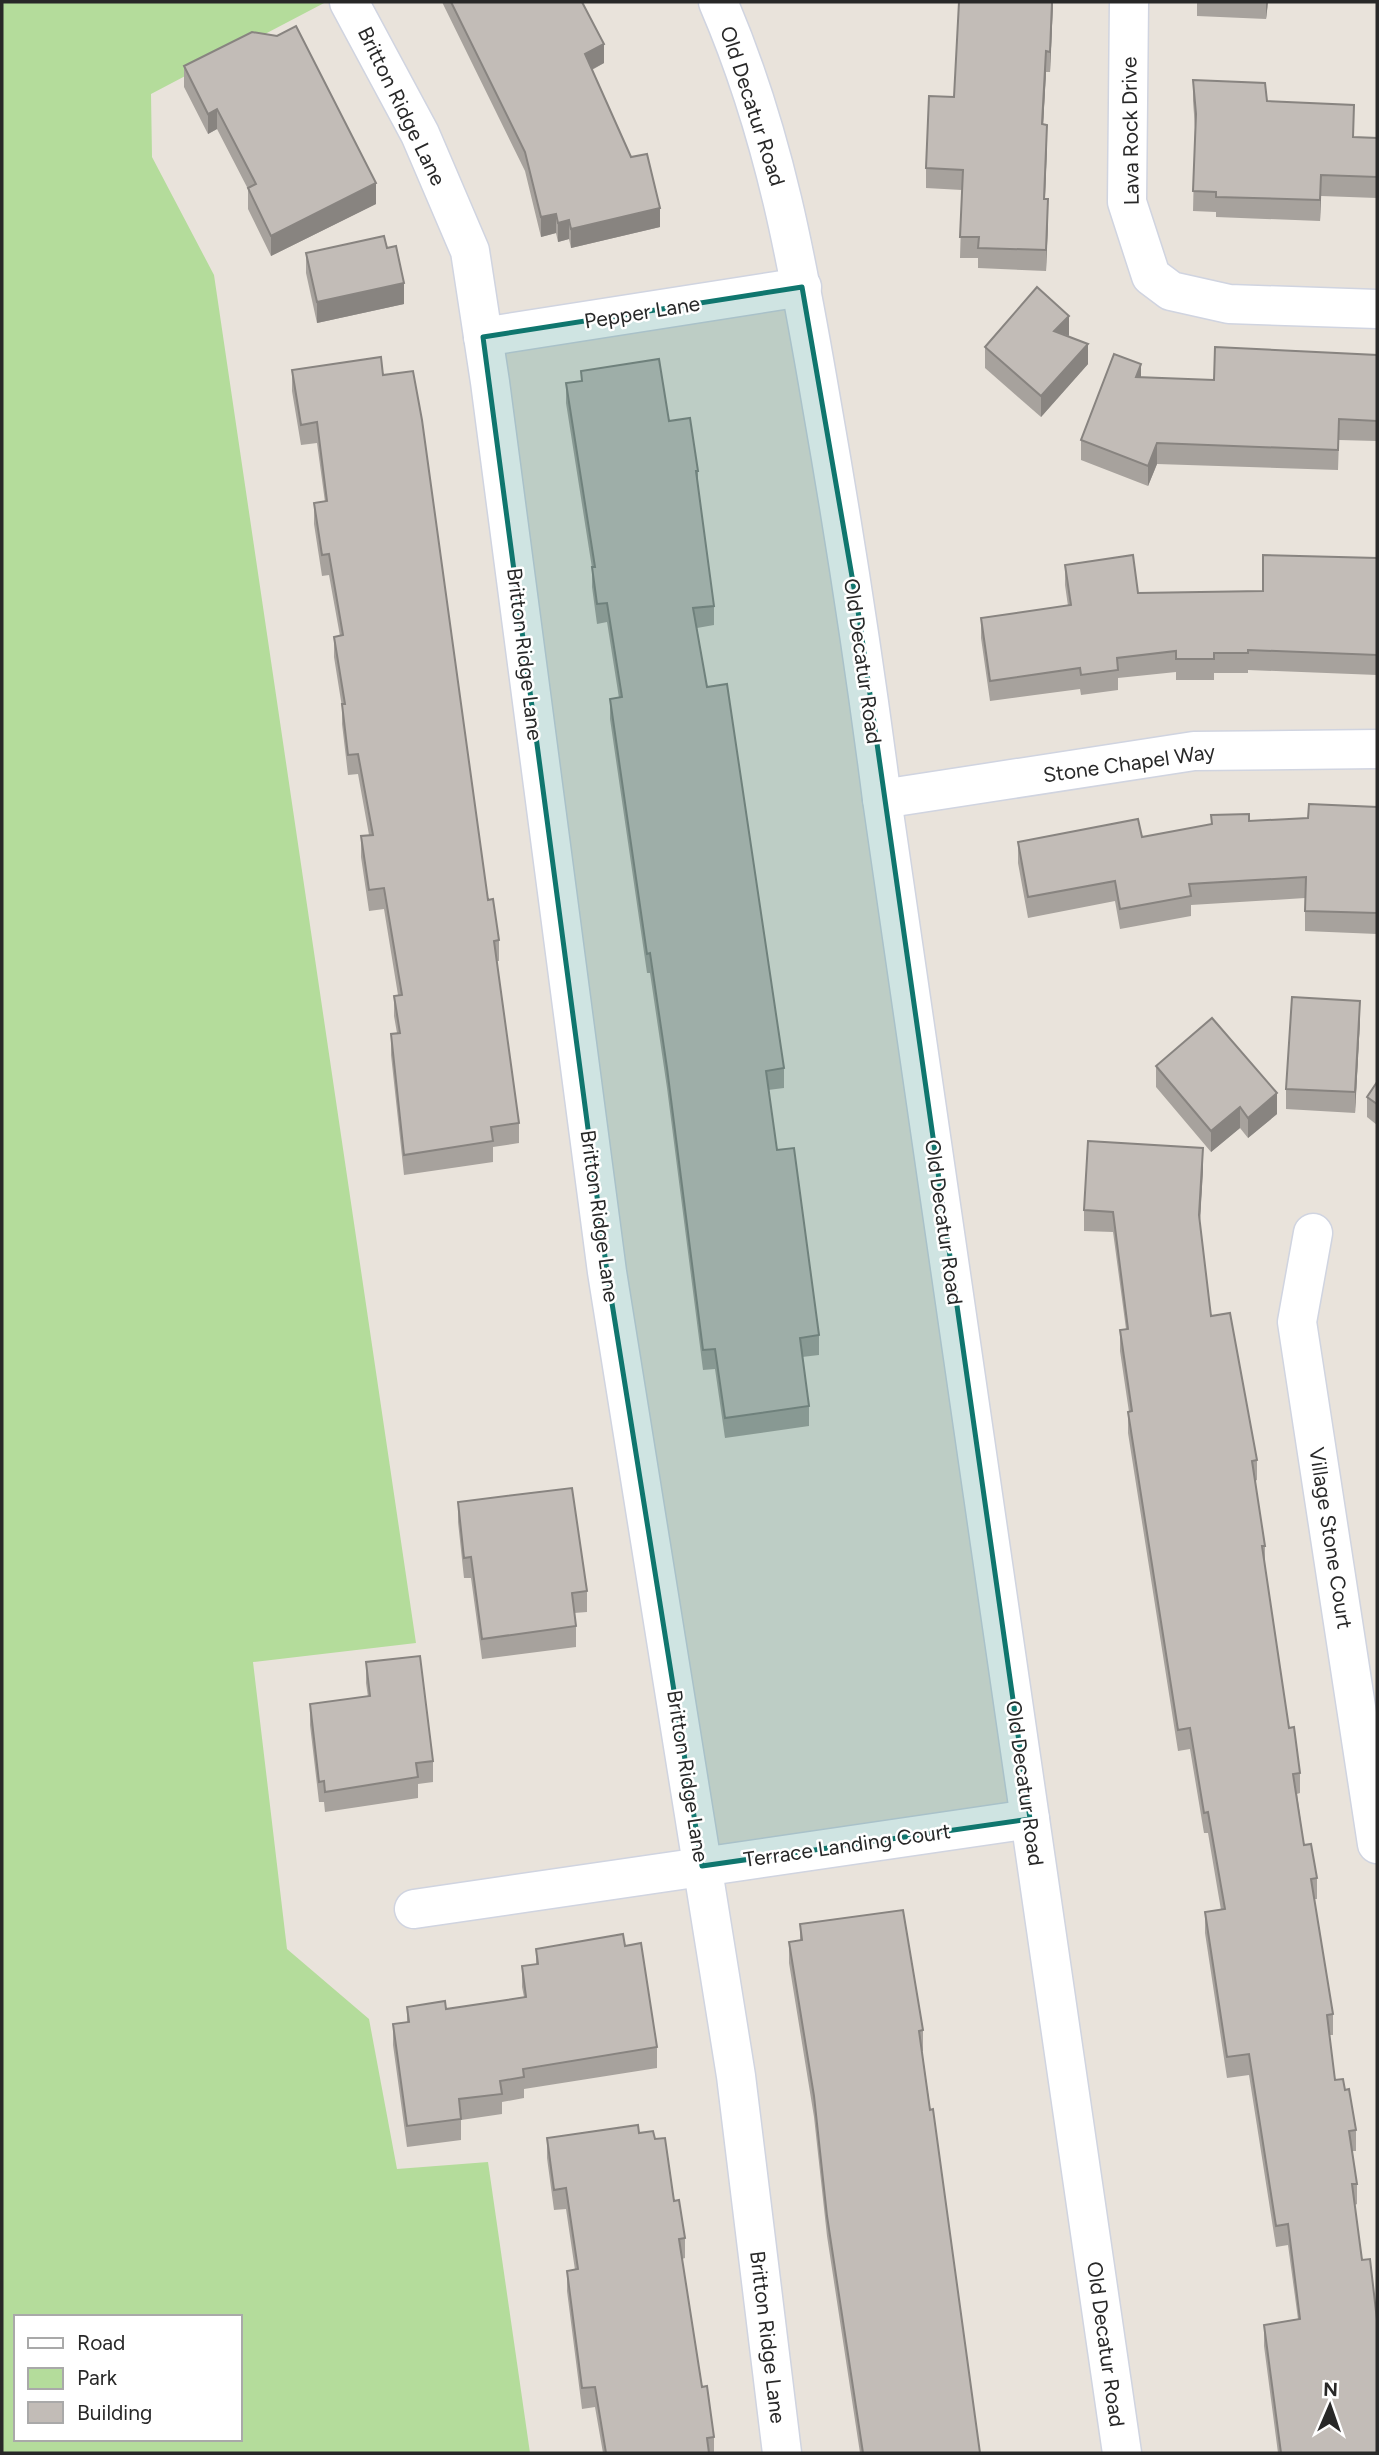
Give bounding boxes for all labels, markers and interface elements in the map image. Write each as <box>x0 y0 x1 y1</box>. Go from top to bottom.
street label: Britton Ridge Lane <box>353 22 451 190</box>
street label: Old Decatur Road <box>715 23 791 189</box>
street label: Lava Rock Drive <box>1116 56 1144 206</box>
street label: Pepper Lane <box>582 291 702 333</box>
street label: Britton Ridge Lane <box>502 566 548 742</box>
street label: Old Decatur Road <box>839 577 887 745</box>
street label: Stone Chapel Way <box>1041 739 1217 787</box>
street label: Britton Ridge Lane <box>576 1128 624 1304</box>
street label: Old Decatur Road <box>920 1138 968 1306</box>
street label: Village Stone Court <box>1304 1445 1358 1631</box>
street label: Britton Ridge Lane <box>662 1688 714 1864</box>
street label: Old Decatur Road <box>1001 1699 1049 1867</box>
street label: Terrace Landing Court <box>742 1818 952 1872</box>
street label: Britton Ridge Lane <box>745 2249 791 2425</box>
street label: Old Decatur Road <box>1082 2260 1130 2428</box>
legend <box>14 2315 242 2441</box>
text: Road <box>77 2330 125 2355</box>
text: Park <box>77 2365 118 2390</box>
north arrow <box>1295 2371 1365 2441</box>
text: N <box>1323 2378 1338 2401</box>
text: Building <box>77 2400 152 2425</box>

